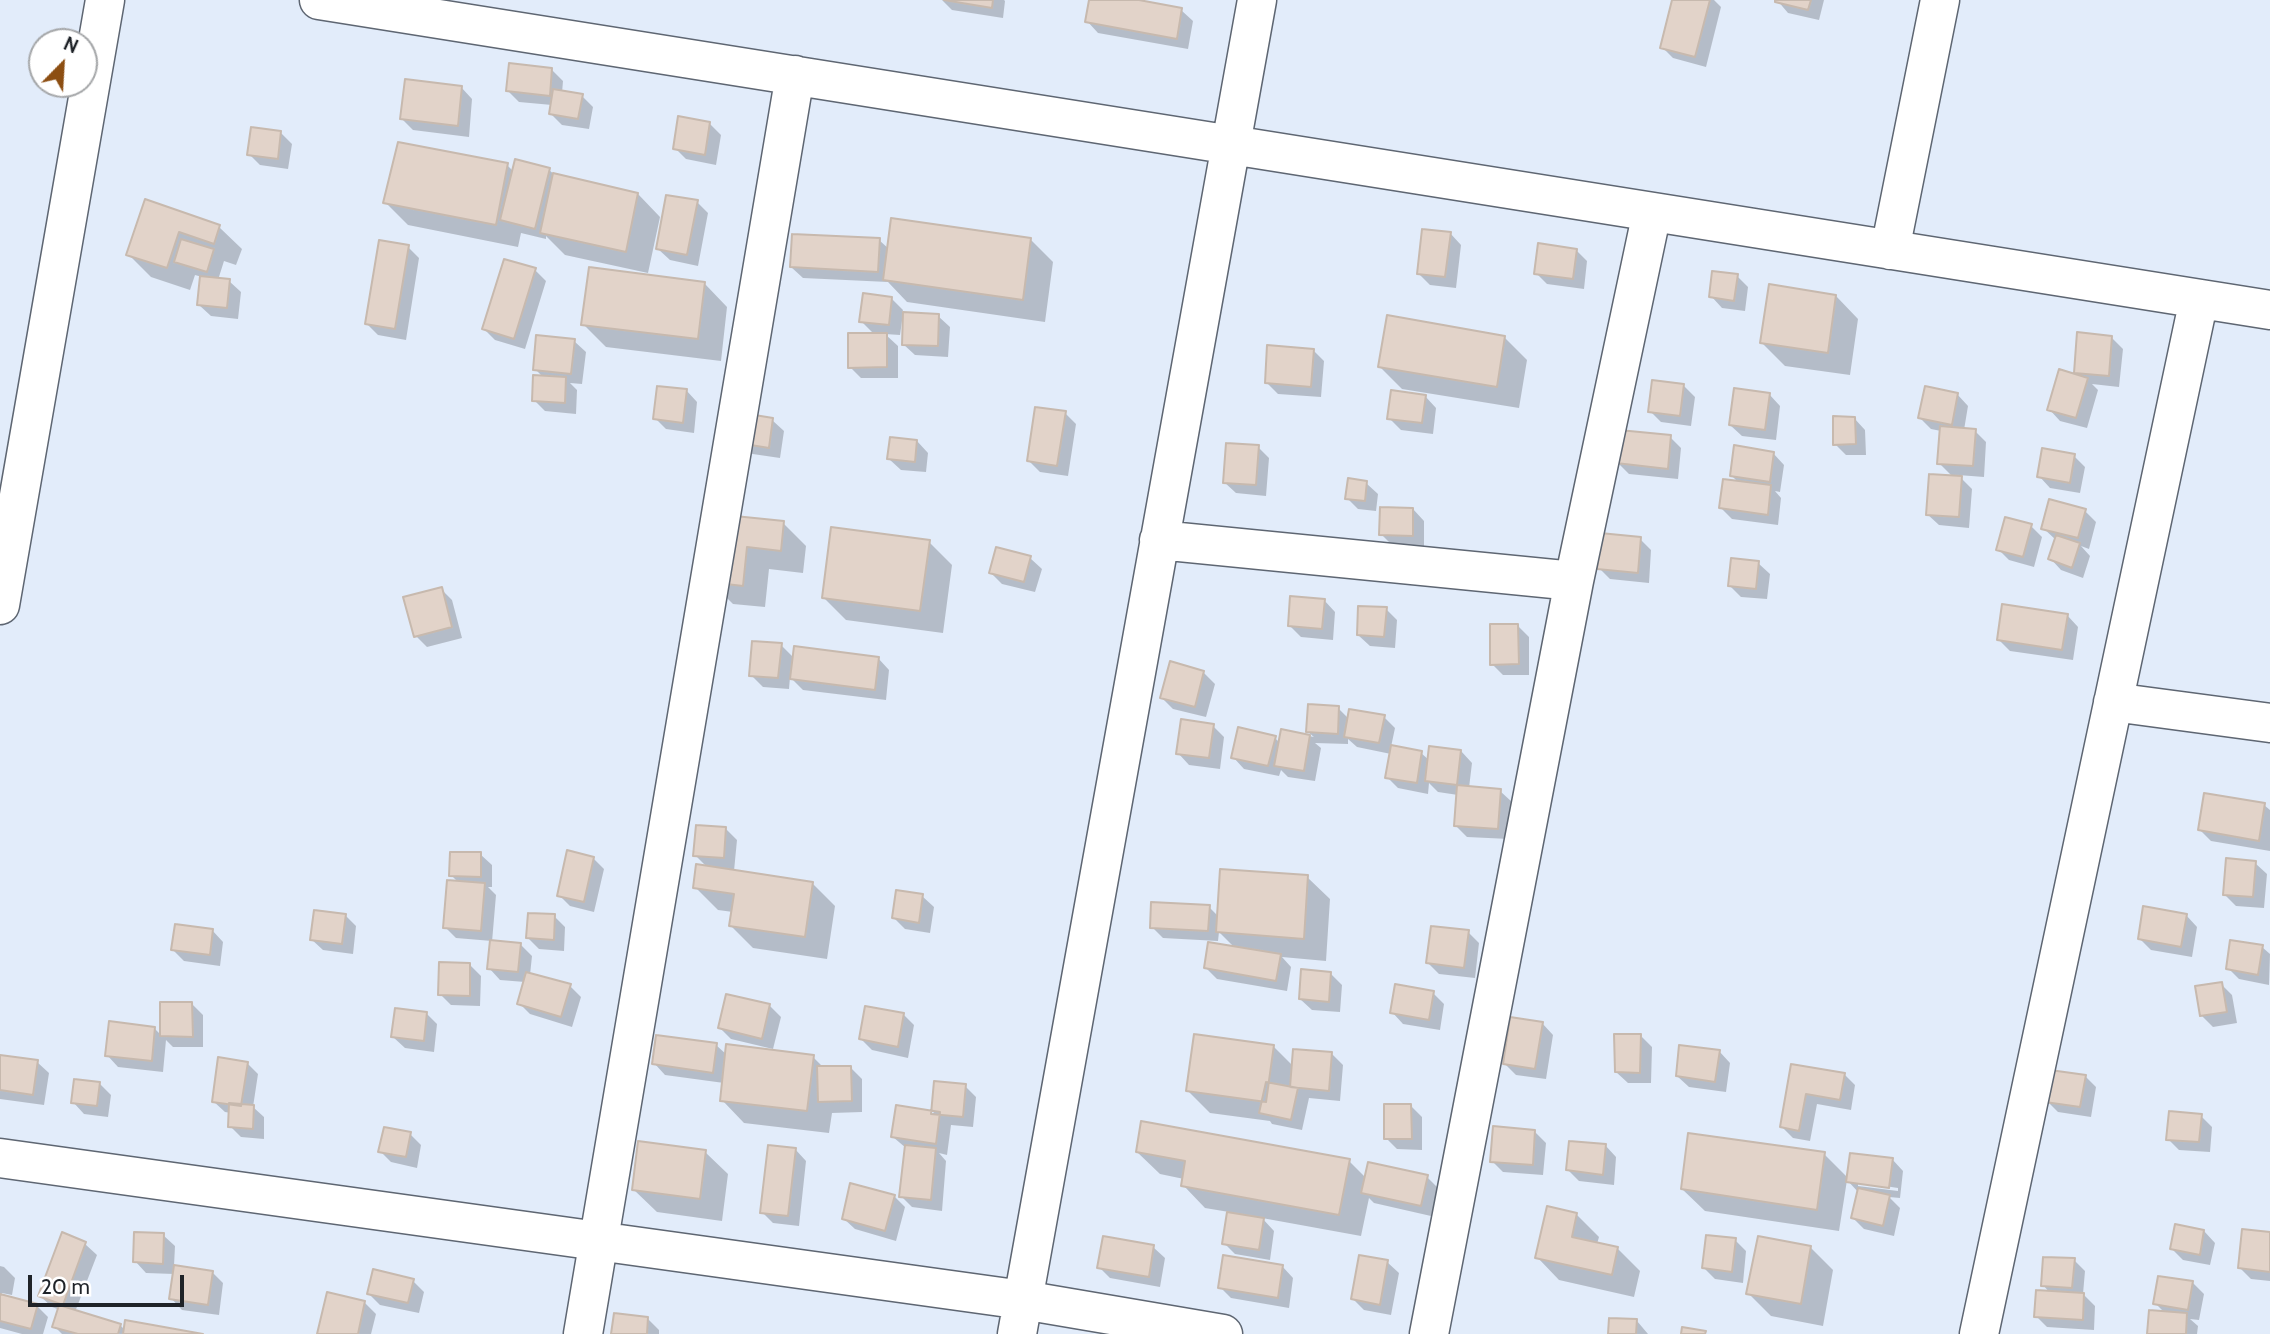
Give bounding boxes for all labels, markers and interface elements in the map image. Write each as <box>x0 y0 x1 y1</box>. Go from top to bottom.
north arrow <box>28 28 98 98</box>
text: N <box>60 32 82 58</box>
scale bar <box>32 1260 187 1304</box>
text: 20 m <box>41 1274 90 1299</box>

